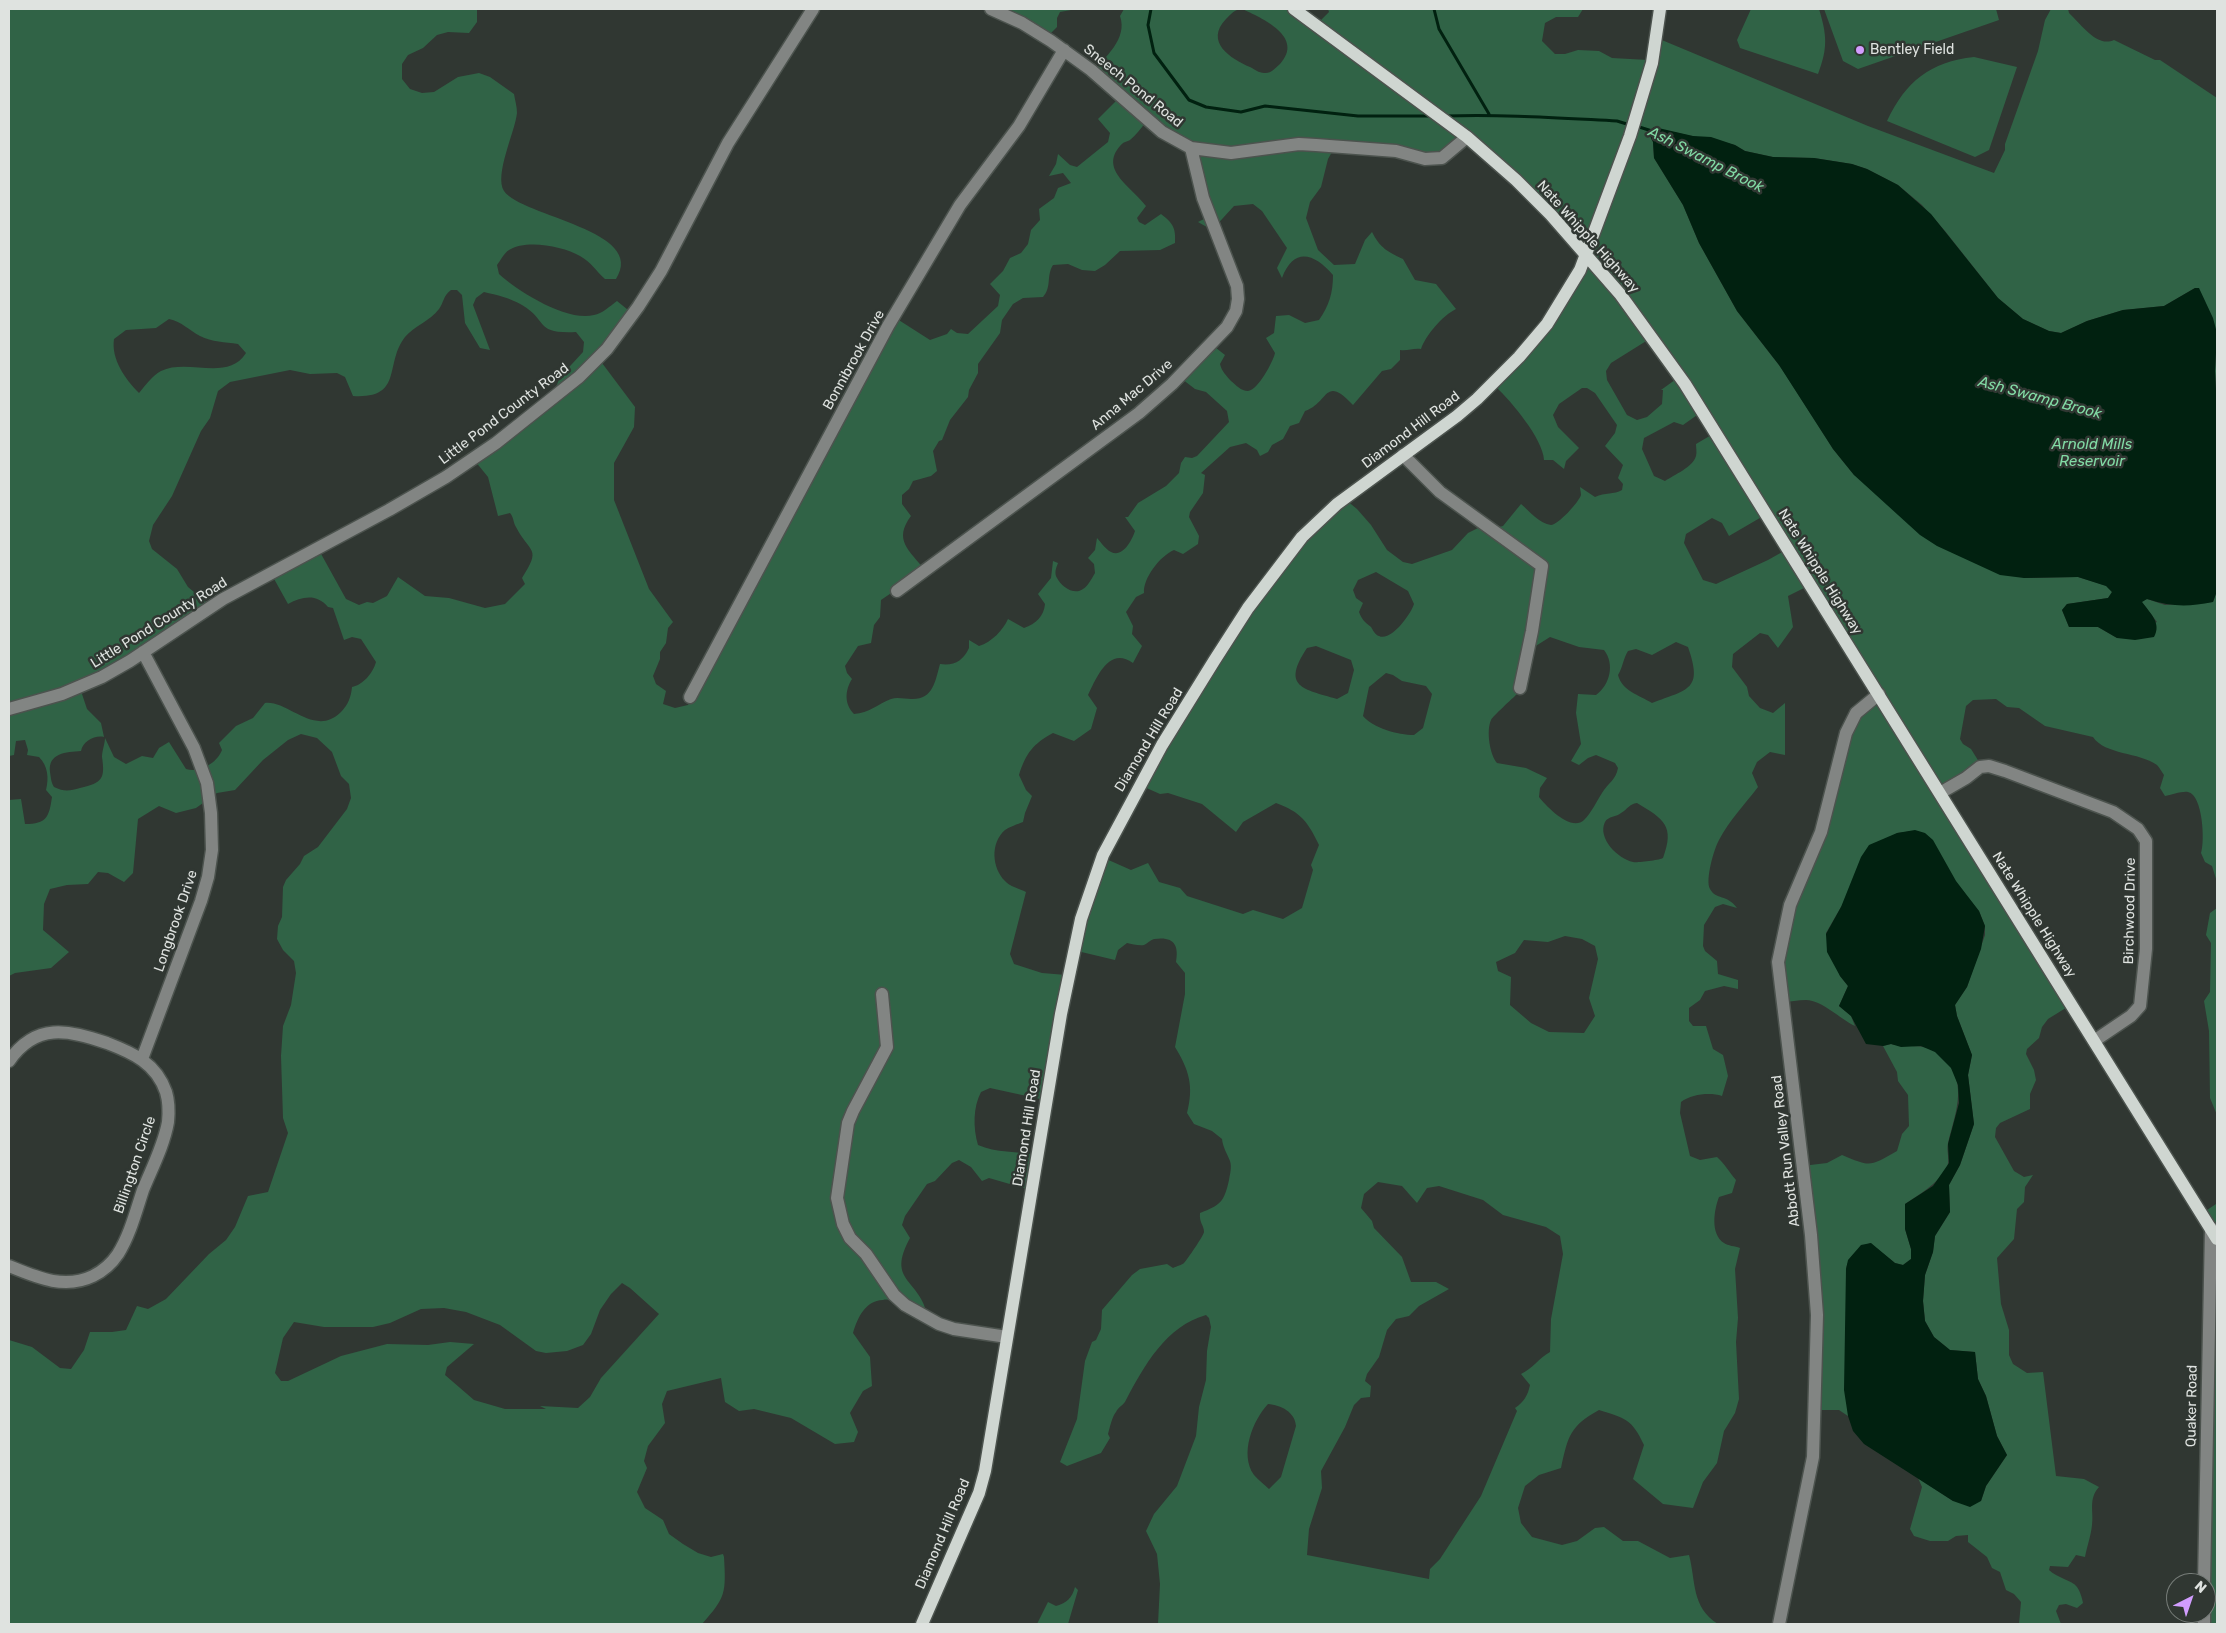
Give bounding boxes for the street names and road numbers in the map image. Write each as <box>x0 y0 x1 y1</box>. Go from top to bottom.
street label: Sneech Pond Road <box>1080 41 1186 131</box>
street label: Nate Whipple Highway <box>1533 177 1643 297</box>
street label: Bonnibrook Drive <box>820 307 888 413</box>
street label: Anna Mac Drive <box>1088 356 1176 434</box>
street label: Little Pond County Road <box>436 360 572 468</box>
street label: Diamond Hill Road <box>1359 388 1463 472</box>
street label: Nate Whipple Highway <box>1774 506 1866 638</box>
street label: Little Pond County Road <box>88 574 230 672</box>
street label: Diamond Hill Road <box>1111 685 1187 795</box>
street label: Nate Whipple Highway <box>1988 849 2080 981</box>
street label: Birchwood Drive <box>2121 858 2139 964</box>
street label: Longbrook Drive <box>151 868 201 974</box>
street label: Diamond Hill Road <box>1009 1068 1045 1188</box>
street label: Abbott Run Valley Road <box>1768 1074 1804 1228</box>
street label: Billington Circle <box>110 1114 160 1216</box>
street label: Quaker Road <box>2183 1365 2201 1447</box>
street label: Diamond Hill Road <box>912 1476 974 1592</box>

